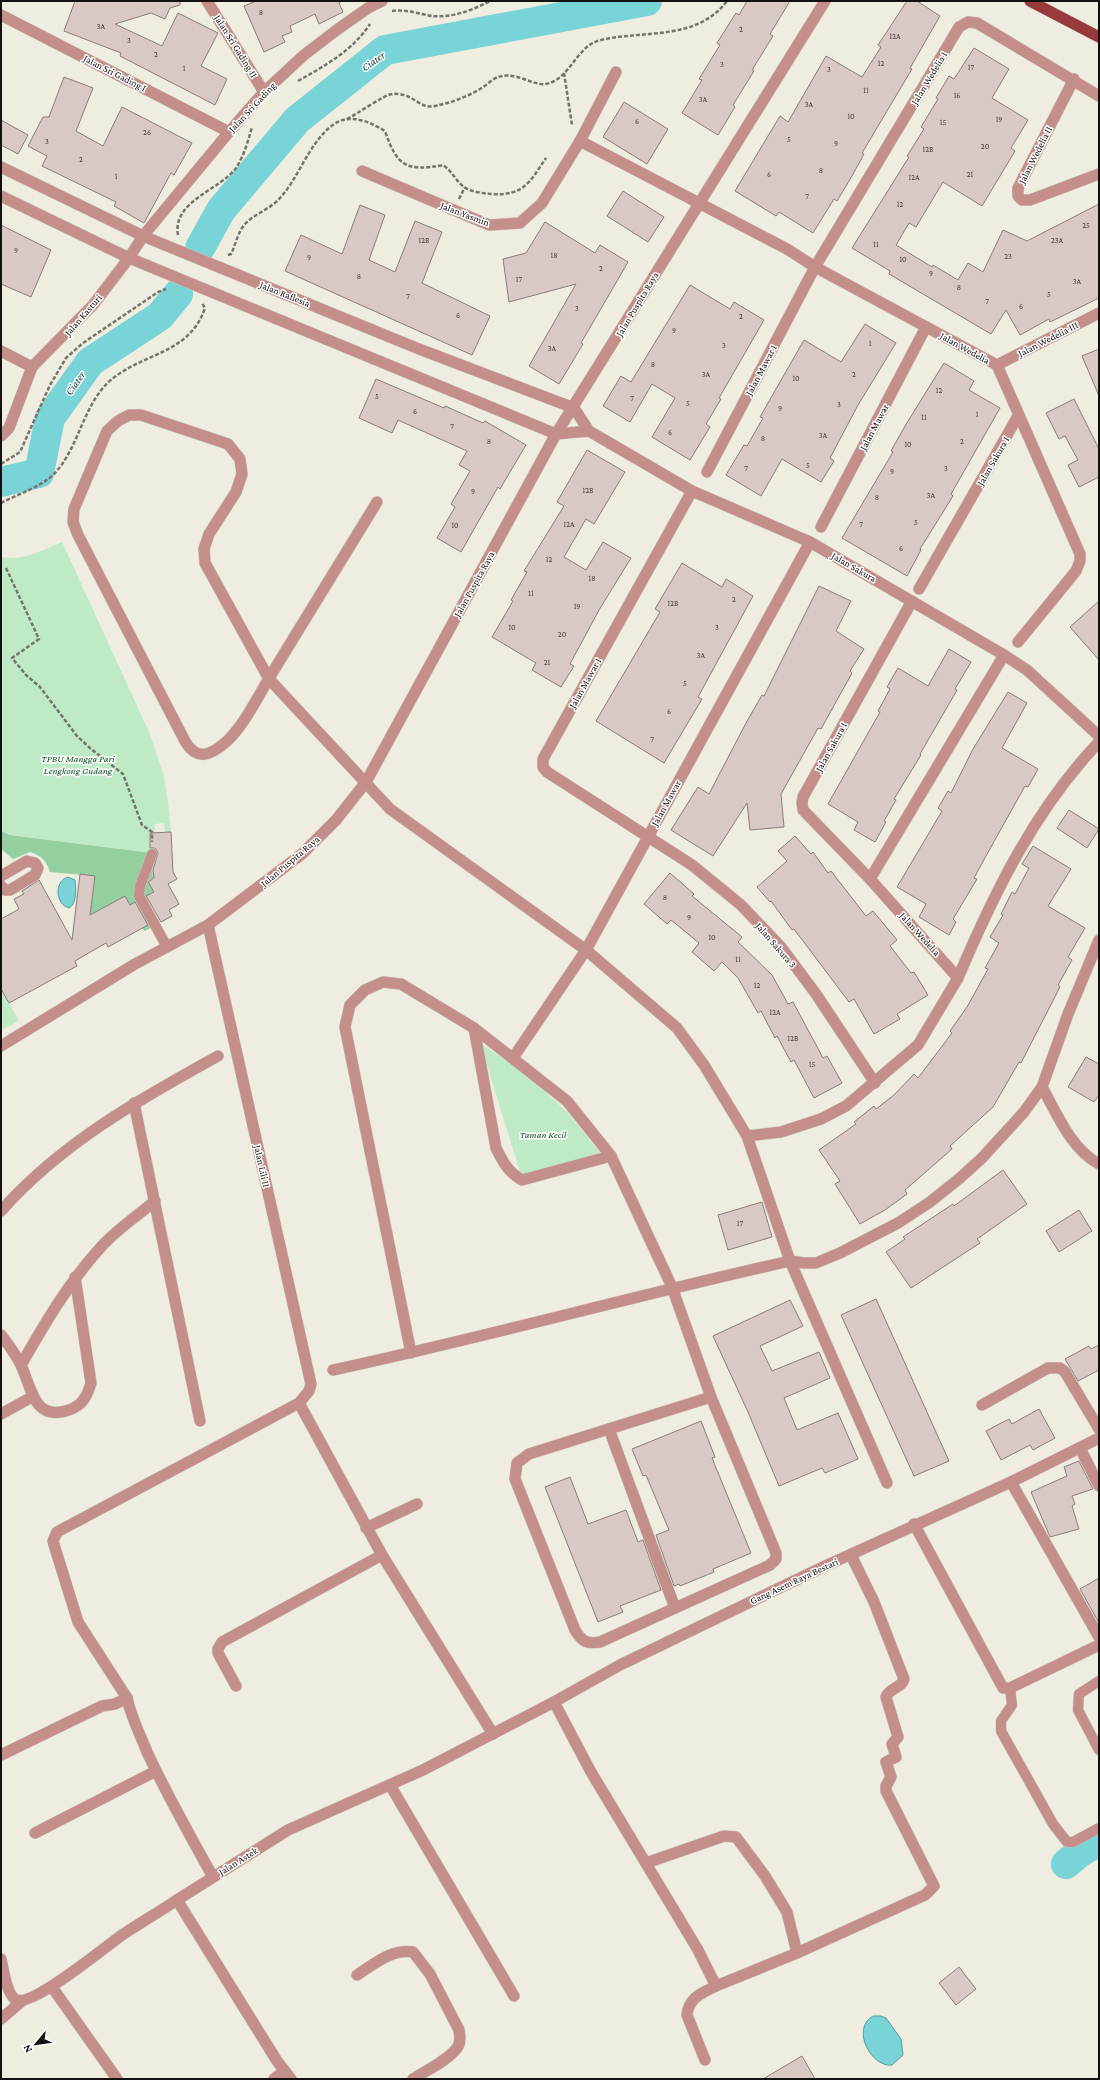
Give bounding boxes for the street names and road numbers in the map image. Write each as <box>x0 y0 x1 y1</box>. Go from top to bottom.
street label: Jalan Sri Gading II <box>212 12 260 79</box>
street label: Jalan Wedelia 1 <box>908 49 949 107</box>
street label: Jalan Sri Gading I <box>81 52 148 94</box>
street label: Jalan Sri Gading <box>226 80 278 135</box>
street label: Jalan Wedelia II <box>1015 125 1054 186</box>
street label: Jalan Yasmin <box>438 199 492 229</box>
street label: Jalan Puspita Raya <box>613 269 661 339</box>
street label: Jalan Raflesia <box>257 279 312 309</box>
street label: Jalan Kasturi <box>61 292 104 339</box>
street label: Jalan Wedelia III <box>1015 319 1080 359</box>
street label: Jalan Wedelia <box>938 329 992 366</box>
street label: Jalan Mawar 1 <box>743 343 779 398</box>
street label: Jalan Mawar <box>857 402 891 453</box>
street label: Jalan Sakura I <box>974 435 1011 488</box>
street label: Jalan Puspita Raya <box>451 549 497 620</box>
street label: Jalan Sakura <box>829 549 878 584</box>
street label: Jalan Mawar 1 <box>566 656 603 711</box>
street label: Jalan Sakura I <box>813 721 849 774</box>
street label: Jalan Mawar <box>648 778 683 829</box>
street label: Jalan Puspita Raya <box>258 833 322 889</box>
street label: Jalan Wedelia <box>897 909 943 958</box>
street label: Jalan Sakura 3 <box>753 919 799 970</box>
street label: Jalan Lili II <box>252 1143 272 1188</box>
street label: Gang Asem Raya Bestari <box>748 1556 840 1606</box>
street label: Jalan Astek <box>216 1845 260 1878</box>

